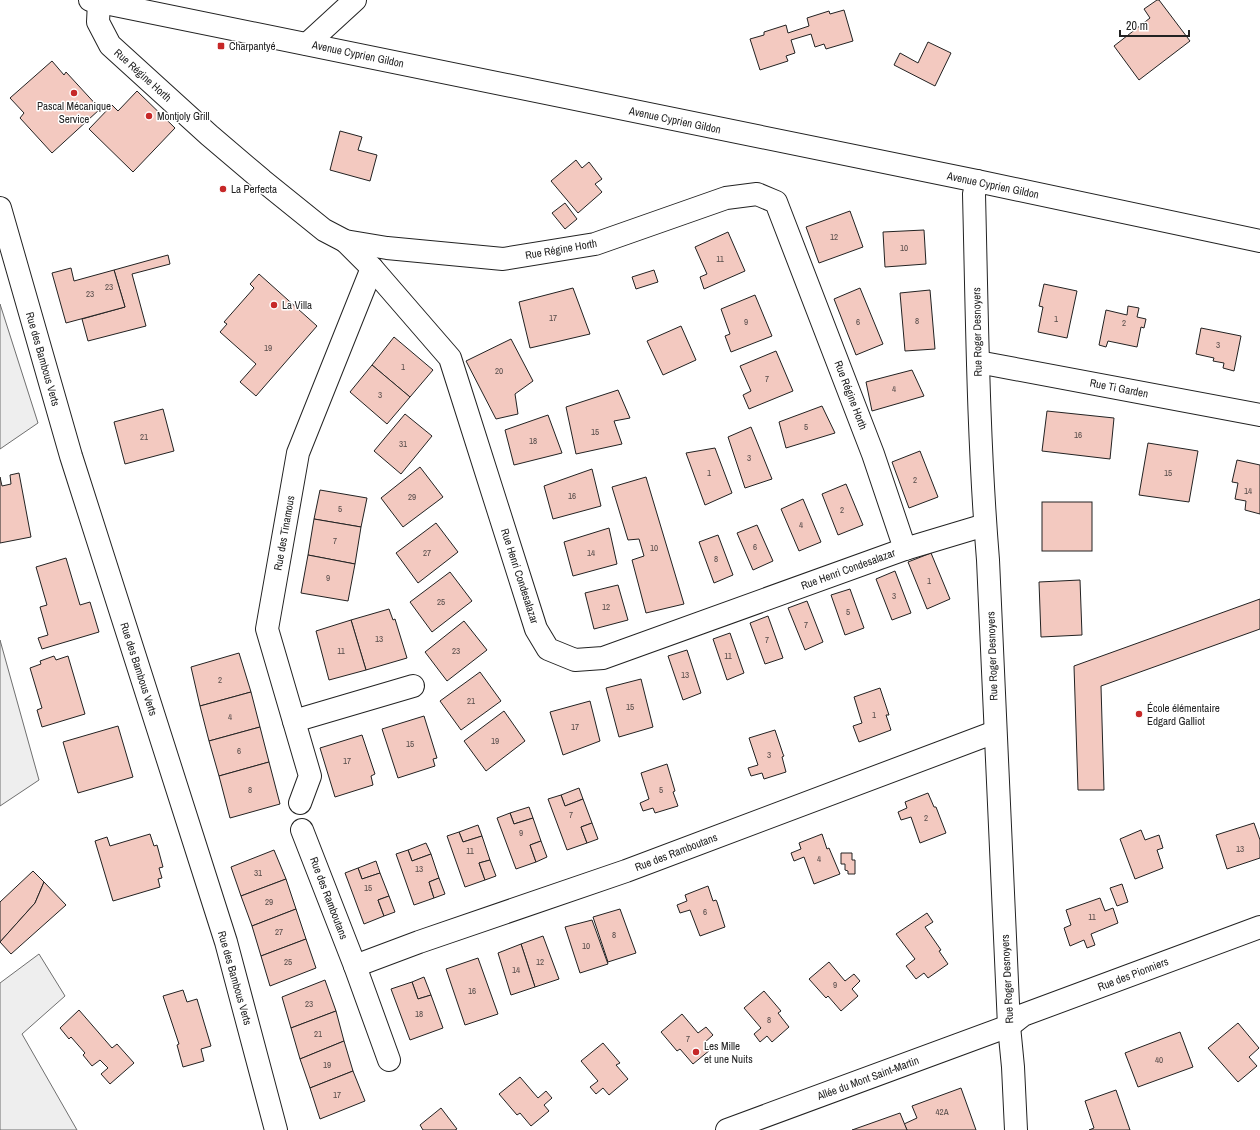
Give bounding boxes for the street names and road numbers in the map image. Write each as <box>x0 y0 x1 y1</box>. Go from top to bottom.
street label: Avenue Cyprien Gildon <box>310 37 405 71</box>
street label: Rue Régine Horth <box>111 45 175 105</box>
street label: Avenue Cyprien Gildon <box>627 103 722 137</box>
street label: Avenue Cyprien Gildon <box>945 168 1040 202</box>
street label: Rue Régine Horth <box>524 236 598 262</box>
street label: Rue Roger Desnoyers <box>969 287 985 377</box>
street label: Rue des Bambous Verts <box>23 310 63 408</box>
street label: Rue Régine Horth <box>831 359 871 431</box>
street label: Rue Ti Garden <box>1089 375 1149 401</box>
street label: Rue des Tinamous <box>271 494 298 572</box>
street label: Rue Henri Condesalazar <box>498 527 542 625</box>
street label: Rue Henri Condesalazar <box>799 545 897 593</box>
street label: Rue Roger Desnoyers <box>983 611 1001 701</box>
street label: Rue des Bambous Verts <box>117 621 161 718</box>
street label: Rue des Ramboutans <box>633 830 720 874</box>
street label: Rue des Ramboutans <box>307 855 351 942</box>
street label: Rue des Bambous Verts <box>215 929 255 1027</box>
street label: Rue Roger Desnoyers <box>998 934 1016 1024</box>
street label: Rue des Pionniers <box>1096 954 1171 994</box>
street label: Allée du Mont Saint-Martin <box>814 1053 921 1103</box>

